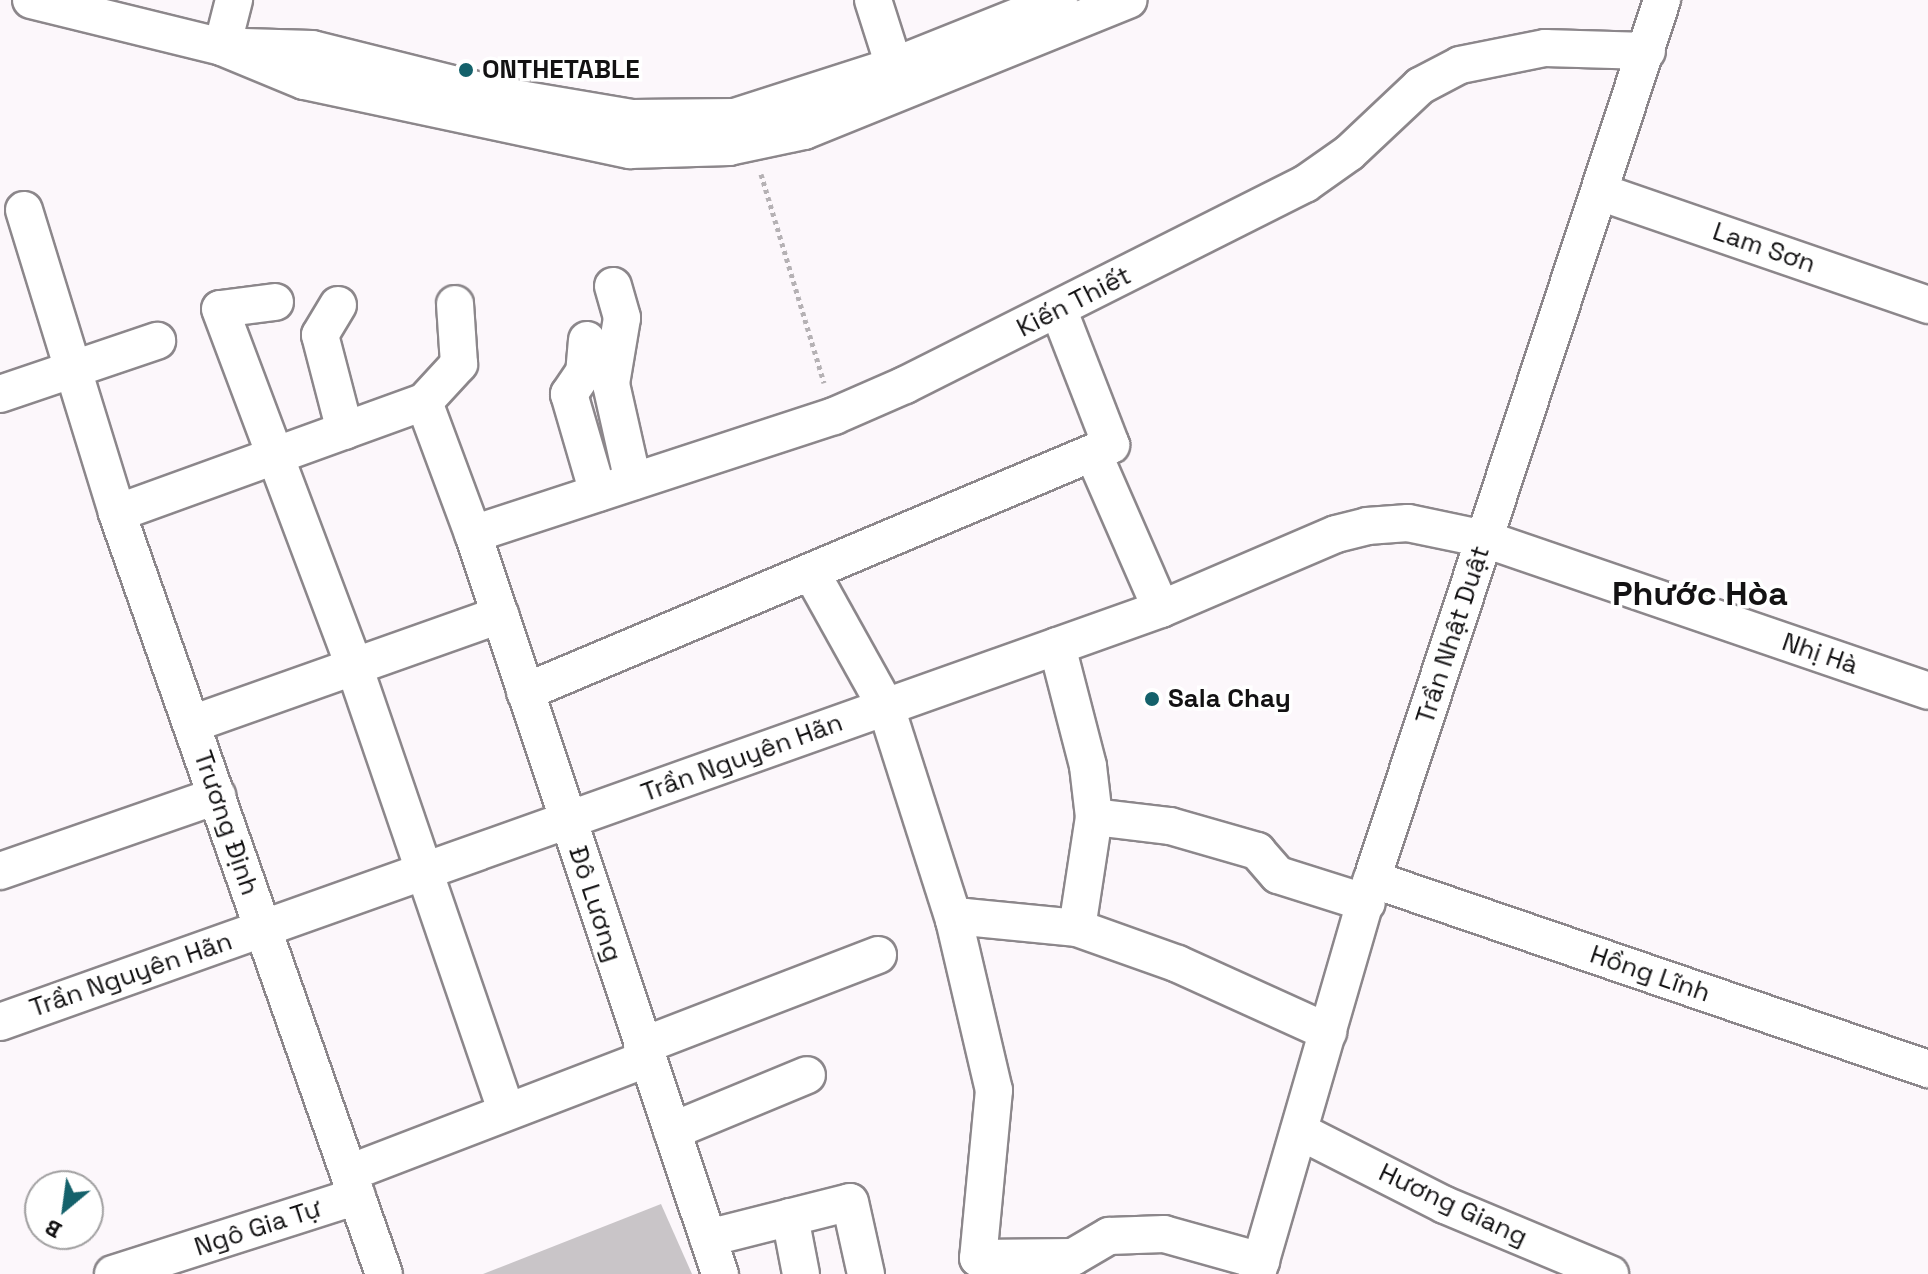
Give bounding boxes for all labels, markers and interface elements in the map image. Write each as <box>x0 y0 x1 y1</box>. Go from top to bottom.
place label: ONTHETABLE <box>482 54 640 86</box>
marker: ONTHETABLE <box>457 61 475 79</box>
street label: Lam Sơn <box>1709 216 1819 280</box>
street label: Kiến Thiết <box>1011 260 1137 344</box>
street label: Trần Nhật Duật <box>1410 542 1496 728</box>
district label: Phước Hòa <box>1612 574 1788 614</box>
street label: Nhị Hà <box>1778 627 1862 681</box>
place label: Sala Chay <box>1168 683 1291 715</box>
marker: Sala Chay <box>1143 690 1161 708</box>
street label: Trần Nguyên Hãn <box>637 707 847 809</box>
street label: Trương Định <box>187 747 265 899</box>
street label: Đô Lương <box>562 842 628 966</box>
street label: Trần Nguyên Hãn <box>26 926 236 1024</box>
street label: Hồng Lĩnh <box>1586 939 1714 1009</box>
street label: Hương Giang <box>1374 1157 1532 1253</box>
north arrow <box>24 1170 104 1250</box>
street label: Ngô Gia Tự <box>190 1193 326 1263</box>
text: B <box>40 1213 67 1245</box>

